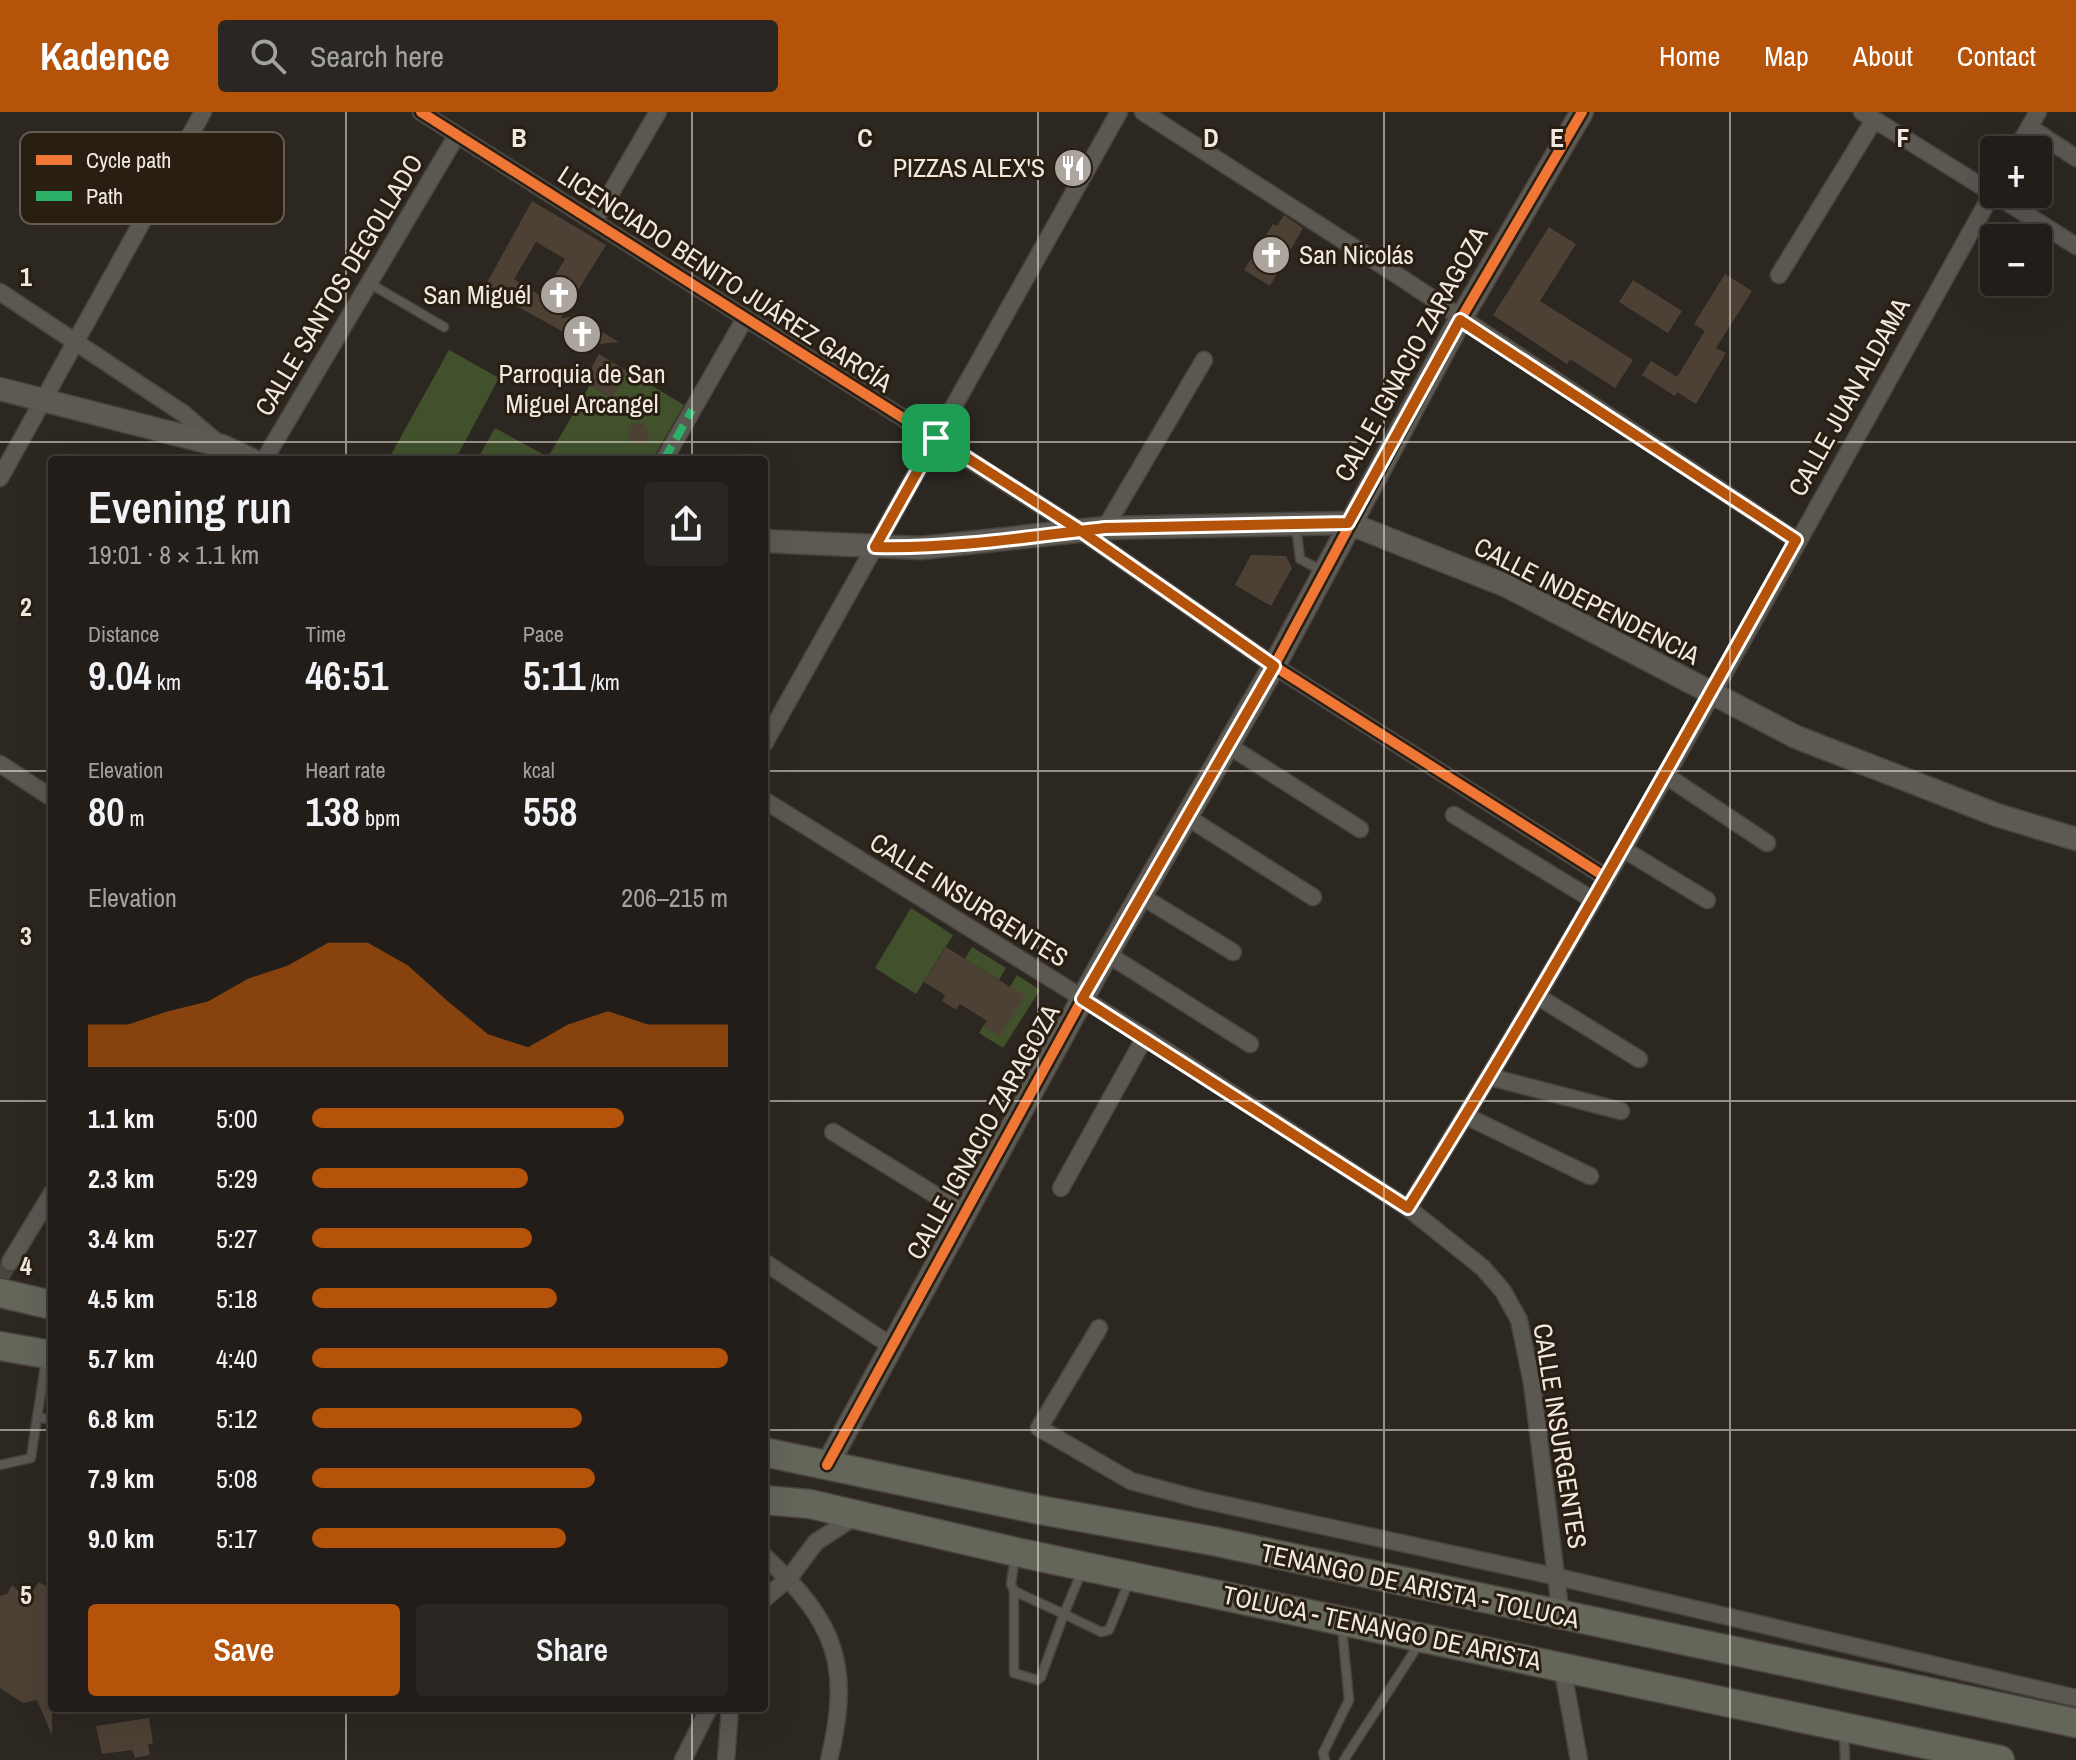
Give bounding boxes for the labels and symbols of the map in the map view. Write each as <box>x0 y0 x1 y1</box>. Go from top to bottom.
text: B <box>511 120 527 155</box>
text: C <box>857 120 873 155</box>
text: D <box>1203 120 1219 155</box>
text: E <box>1550 120 1564 155</box>
text: F <box>1896 120 1910 155</box>
legend <box>20 132 284 224</box>
text: Cycle path <box>86 145 171 175</box>
street label: CALLE SANTOS DEGOLLADO <box>246 147 431 422</box>
restaurant icon: PIZZAS ALEX'S <box>1052 147 1094 189</box>
place label: PIZZAS ALEX'S <box>893 150 1045 185</box>
street label: LICENCIADO BENITO JUÁREZ GARCÍA <box>551 157 900 400</box>
text: Path <box>86 181 123 211</box>
street label: CALLE IGNACIO ZARAGOZA <box>1326 219 1496 488</box>
church icon: San Nicolás <box>1250 234 1292 276</box>
place label: San Nicolás <box>1299 237 1414 272</box>
text: 1 <box>20 259 32 294</box>
church icon: San Miguél <box>538 274 580 316</box>
place label: San Miguél <box>423 277 531 312</box>
street label: CALLE JUAN ALDAMA <box>1780 291 1918 502</box>
church icon: Parroquia de San Miguel Arcangel <box>561 313 603 355</box>
place label: Parroquia de San Miguel Arcangel <box>498 356 666 421</box>
pin <box>902 404 970 472</box>
street label: CALLE INDEPENDENCIA <box>1468 528 1707 673</box>
text: 2 <box>20 589 32 624</box>
street label: CALLE INSURGENTES <box>864 824 1075 975</box>
text: 3 <box>20 918 32 953</box>
street label: CALLE IGNACIO ZARAGOZA <box>898 997 1068 1266</box>
text: 4 <box>20 1248 32 1283</box>
street label: CALLE INSURGENTES <box>1525 1321 1596 1551</box>
street label: TENANGO DE ARISTA - TOLUCA <box>1258 1535 1583 1637</box>
text: 5 <box>20 1577 32 1612</box>
street label: TOLUCA - TENANGO DE ARISTA <box>1220 1577 1545 1679</box>

